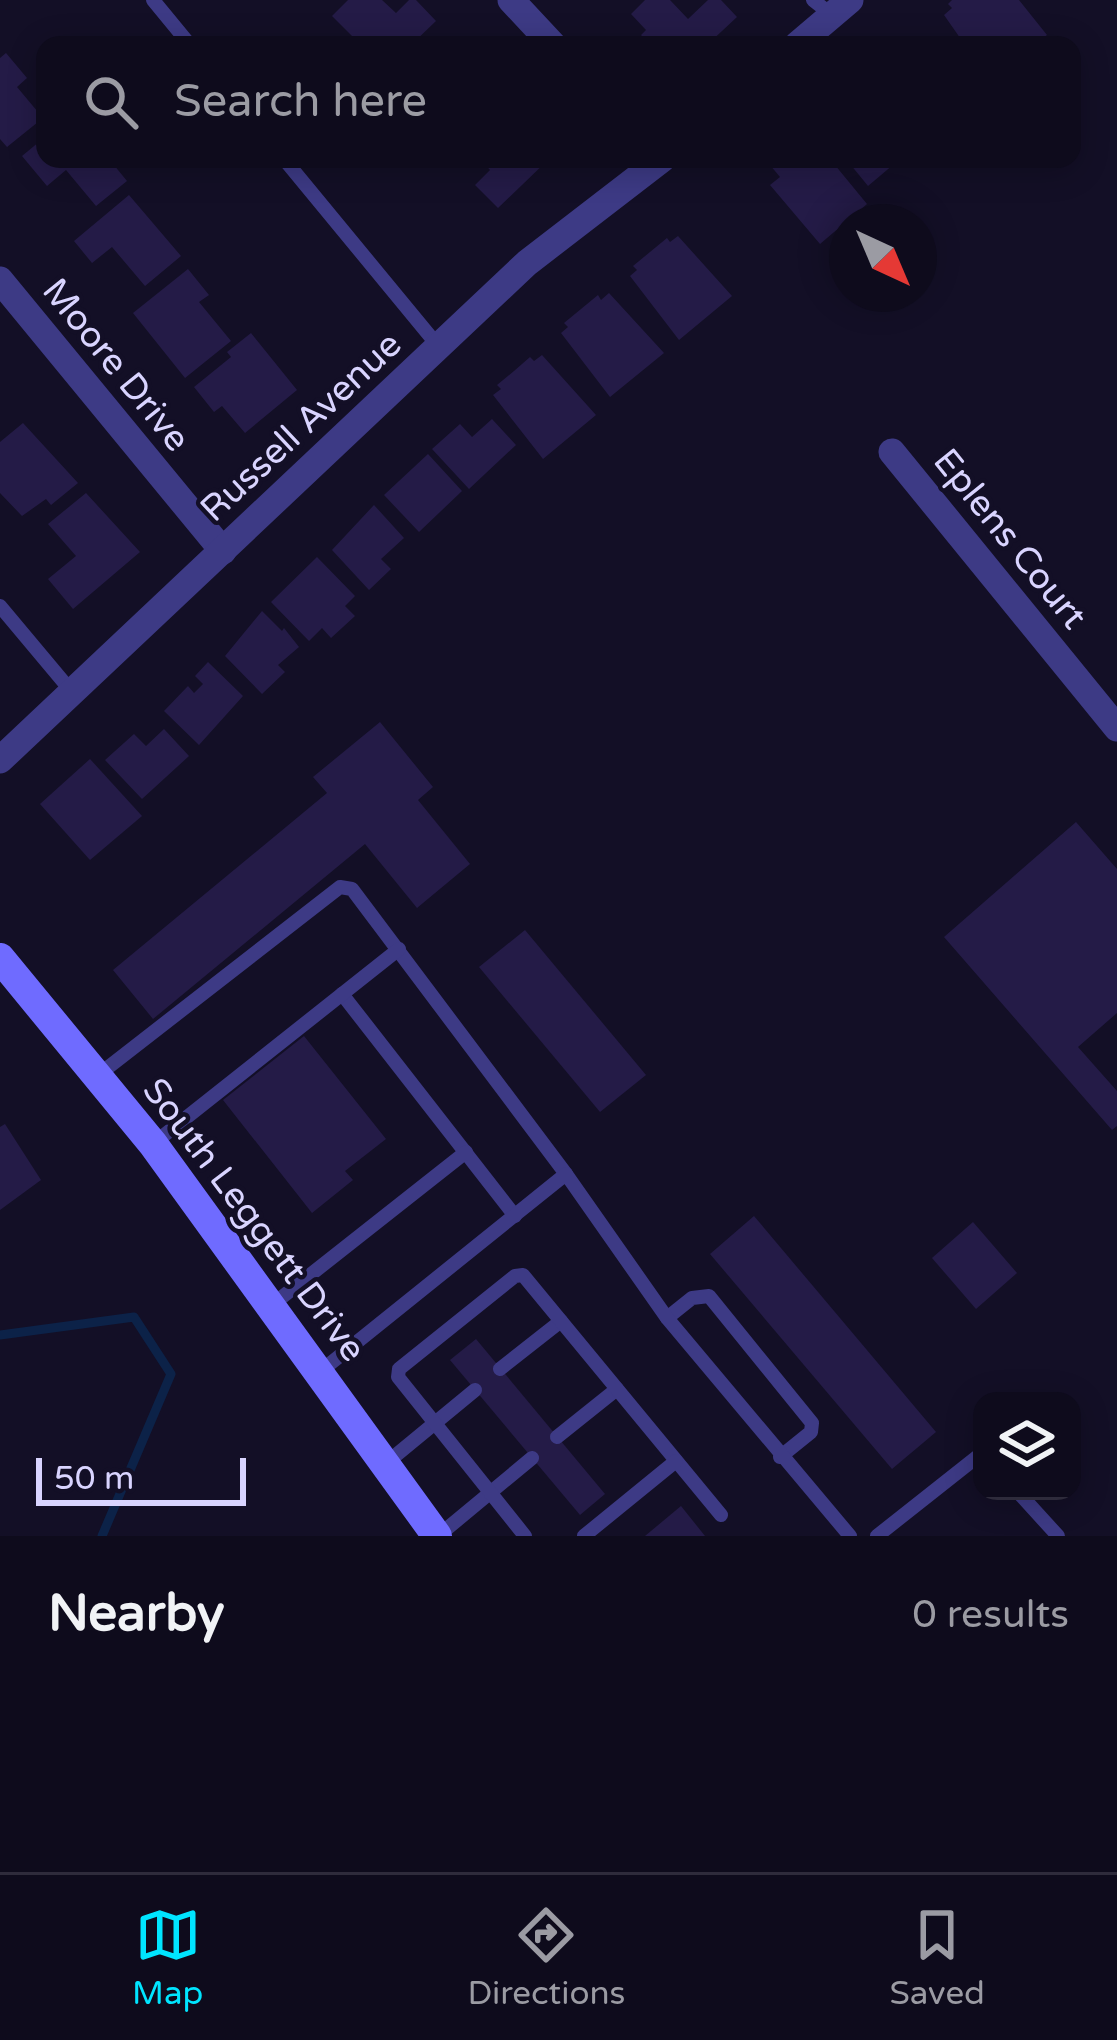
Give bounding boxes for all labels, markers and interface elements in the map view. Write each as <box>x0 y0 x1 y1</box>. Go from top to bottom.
search box <box>36 36 1081 168</box>
icon: search <box>78 69 144 135</box>
text: Search here <box>174 75 427 129</box>
north arrow <box>829 204 937 312</box>
street label: Moore Drive <box>33 270 199 460</box>
street label: Russell Avenue <box>192 323 410 531</box>
street label: Eplens Court <box>924 440 1096 638</box>
street label: South Leggett Drive <box>133 1070 375 1370</box>
map controls <box>973 1392 1081 1500</box>
button: layers <box>973 1392 1081 1500</box>
scale bar <box>36 1452 246 1505</box>
text: 50 m <box>54 1459 134 1498</box>
text: Nearby <box>48 1583 225 1645</box>
text: 0 results <box>912 1591 1069 1638</box>
tab: Map <box>132 1902 203 2013</box>
tab: Directions <box>467 1902 625 2013</box>
tab: Saved <box>890 1902 985 2013</box>

